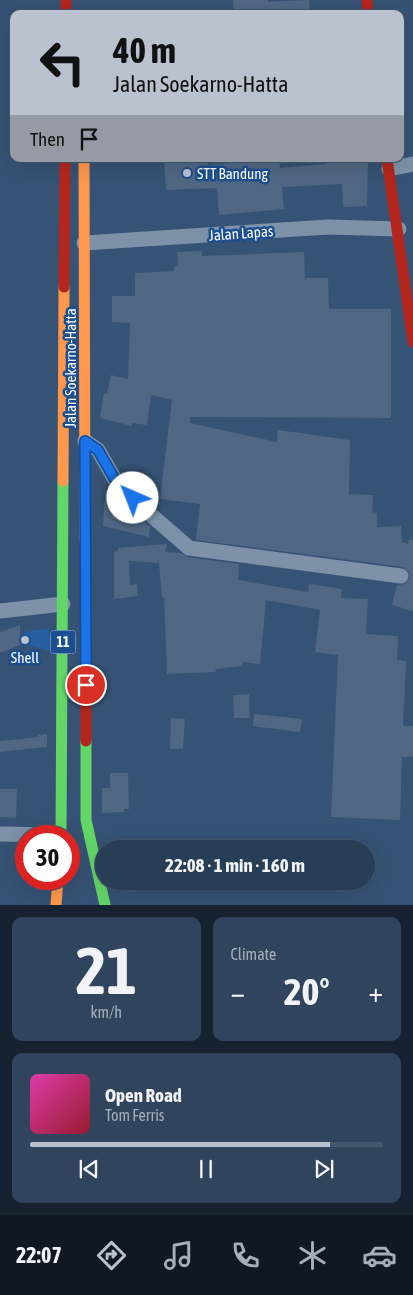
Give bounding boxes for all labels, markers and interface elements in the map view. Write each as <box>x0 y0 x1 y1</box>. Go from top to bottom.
icon: left <box>30 30 95 95</box>
text: 40 m <box>113 30 176 70</box>
text: Jalan Soekarno-Hatta <box>113 71 288 97</box>
icon: arrive <box>75 125 103 153</box>
text: Then <box>30 128 65 150</box>
place label: STT Bandung <box>197 165 269 182</box>
marker: STT Bandung <box>181 167 193 179</box>
street label: Jalan Lapas <box>208 222 274 244</box>
street label: Jalan Soekarno-Hatta <box>62 308 79 428</box>
position arrow <box>106 471 158 523</box>
road number: 11 <box>50 630 76 654</box>
marker: Shell <box>19 634 31 646</box>
place label: Shell <box>11 649 39 666</box>
pin <box>65 664 107 706</box>
icon: arrive <box>72 671 100 699</box>
speed limit sign: 30 <box>15 825 80 890</box>
text: 22:08 · 1 min · 160 m <box>165 854 305 876</box>
text: 21 <box>76 933 137 1008</box>
text: Climate <box>231 945 276 963</box>
text: 20° <box>284 970 330 1013</box>
text: − <box>231 976 245 1008</box>
text: + <box>368 976 383 1008</box>
text: km/h <box>90 1003 122 1021</box>
text: Open Road <box>105 1084 182 1106</box>
text: Tom Ferris <box>105 1106 164 1124</box>
icon: previous <box>75 1155 103 1183</box>
icon: pause <box>192 1155 220 1183</box>
icon: next <box>310 1155 338 1183</box>
icon: directions <box>94 1238 129 1273</box>
icon: music <box>161 1238 196 1273</box>
icon: phone <box>228 1238 263 1273</box>
icon: climate <box>295 1238 330 1273</box>
icon: car <box>362 1238 397 1273</box>
text: 22:07 <box>16 1242 62 1268</box>

